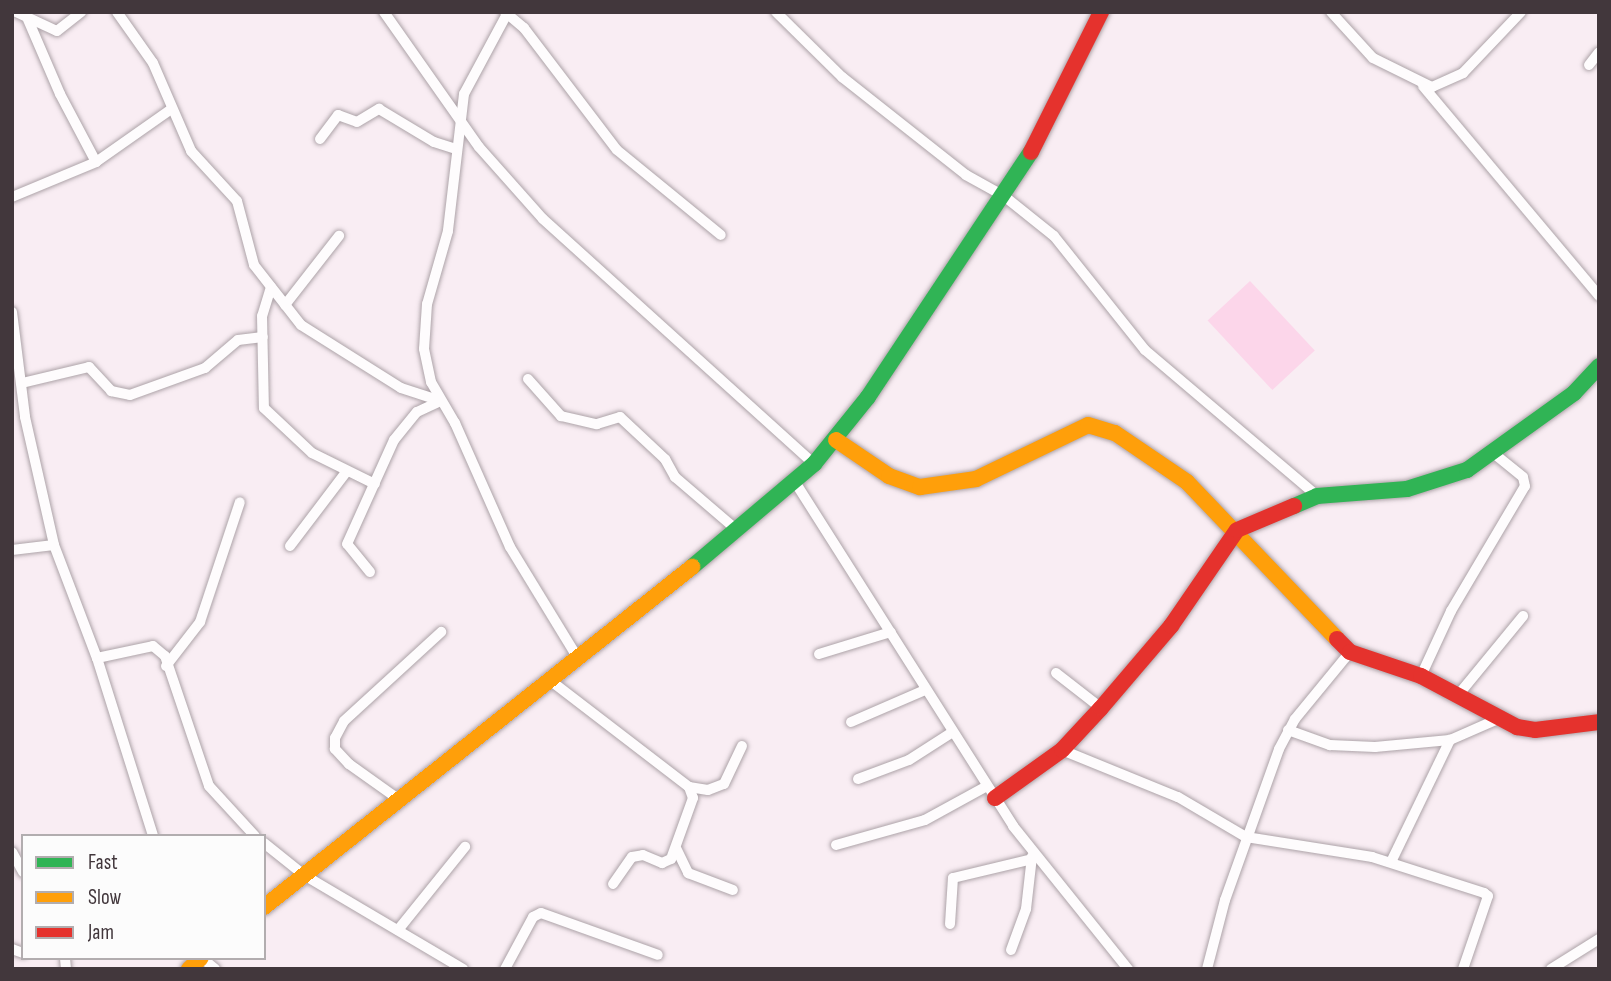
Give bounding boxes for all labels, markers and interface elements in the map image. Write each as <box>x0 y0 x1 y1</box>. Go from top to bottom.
legend <box>21 834 266 960</box>
text: Fast <box>88 850 118 875</box>
text: Slow <box>88 885 121 910</box>
text: Jam <box>88 920 114 945</box>

